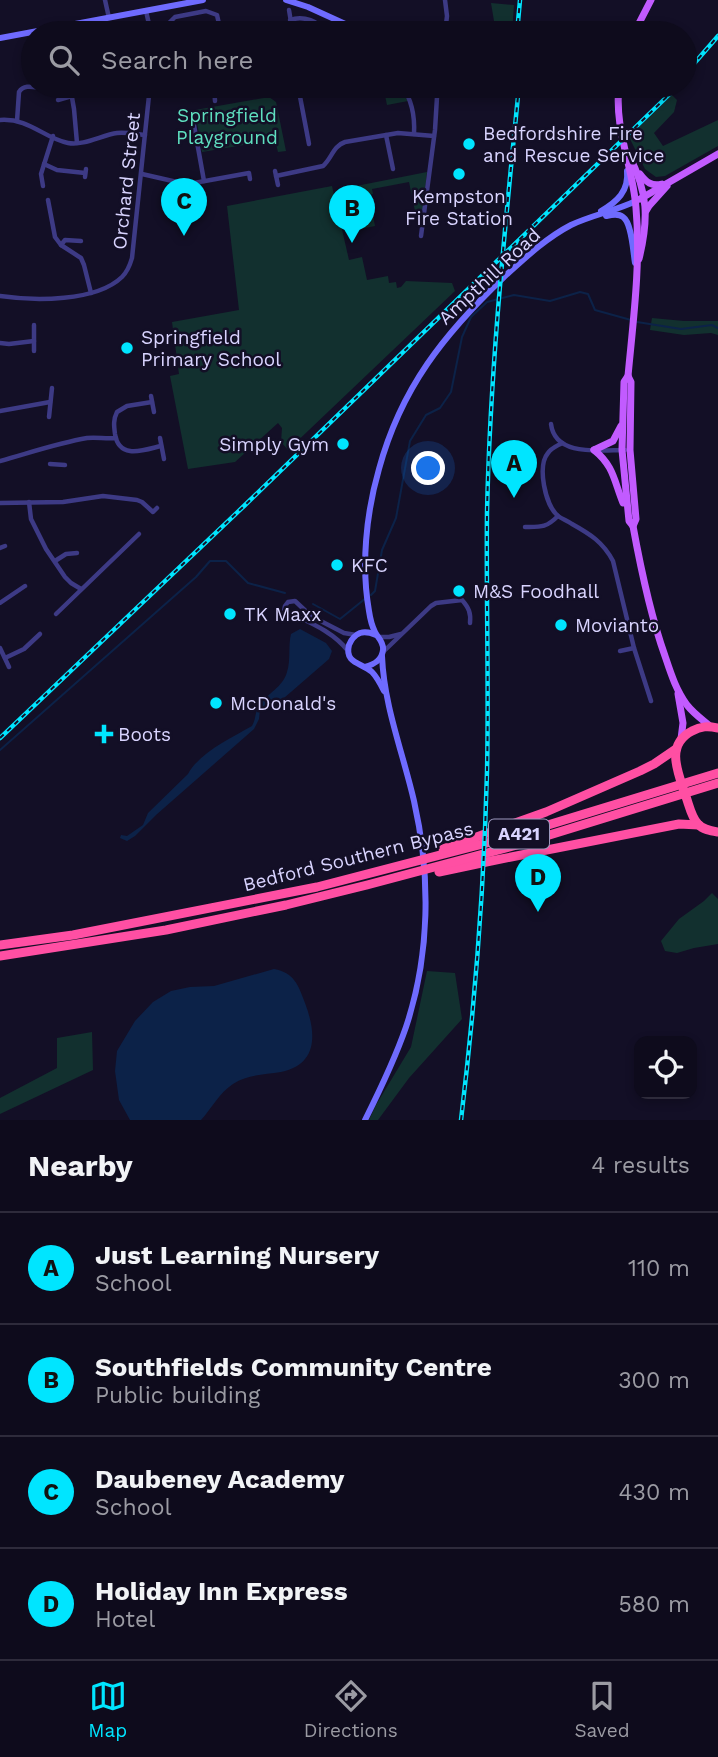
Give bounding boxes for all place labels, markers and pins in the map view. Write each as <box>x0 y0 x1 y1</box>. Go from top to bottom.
place label: Bedfordshire Fire and Rescue Service <box>483 122 664 167</box>
marker: Bedfordshire Fire and Rescue Service <box>461 136 477 152</box>
marker: Kempston Fire Station <box>451 166 467 182</box>
pin: C <box>161 178 207 236</box>
pin: B <box>329 185 375 243</box>
place label: Kempston Fire Station <box>405 185 513 230</box>
place label: Springfield Primary School <box>141 326 281 371</box>
marker: Springfield Primary School <box>119 340 135 356</box>
place label: Simply Gym <box>219 433 329 456</box>
marker: Simply Gym <box>335 436 351 452</box>
pin: A <box>491 440 537 498</box>
place label: KFC <box>351 554 388 577</box>
marker: KFC <box>329 557 345 573</box>
place label: M&S Foodhall <box>473 580 599 603</box>
marker: M&S Foodhall <box>451 583 467 599</box>
place label: TK Maxx <box>244 603 321 626</box>
marker: TK Maxx <box>222 606 238 622</box>
place label: Movianto <box>575 614 659 637</box>
marker: Movianto <box>553 617 569 633</box>
place label: McDonald's <box>230 692 336 715</box>
marker: McDonald's <box>208 695 224 711</box>
place label: Boots <box>118 723 171 746</box>
marker: Boots <box>96 726 112 742</box>
pin: D <box>515 854 561 912</box>

